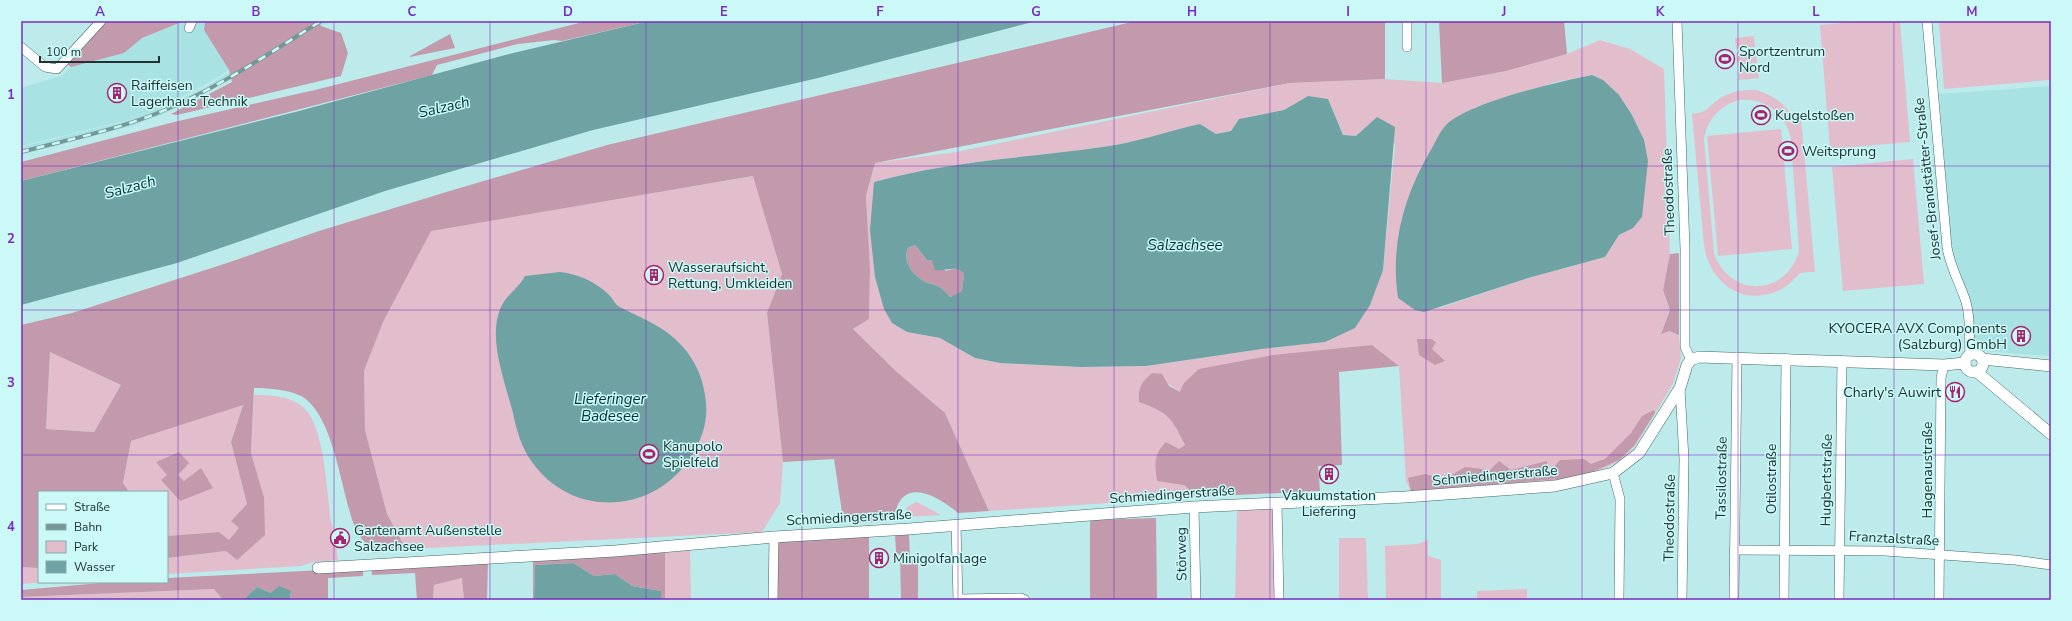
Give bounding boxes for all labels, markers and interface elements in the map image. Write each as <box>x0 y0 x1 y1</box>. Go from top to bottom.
text: A <box>95 3 105 21</box>
text: B <box>252 3 261 21</box>
text: C <box>408 3 417 21</box>
text: D <box>563 3 573 21</box>
text: E <box>720 3 728 21</box>
text: F <box>876 3 884 21</box>
text: G <box>1031 3 1041 21</box>
text: H <box>1187 3 1197 21</box>
text: I <box>1346 3 1350 21</box>
text: J <box>1501 3 1506 21</box>
text: K <box>1656 3 1665 21</box>
text: L <box>1812 3 1820 21</box>
text: M <box>1966 3 1978 21</box>
scale bar <box>40 38 159 64</box>
place label: Sportzentrum Nord <box>1739 42 1825 77</box>
text: 100 m <box>46 44 81 60</box>
sports icon: Sportzentrum Nord <box>1714 48 1736 70</box>
place label: Raiffeisen Lagerhaus Technik <box>131 76 249 111</box>
building icon: Raiffeisen Lagerhaus Technik <box>106 82 128 104</box>
text: 1 <box>7 86 15 104</box>
water label: Salzach <box>416 91 472 123</box>
street label: Josef-Brandstätter-Straße <box>1910 97 1946 262</box>
sports icon: Kugelstoßen <box>1750 104 1772 126</box>
place label: Kugelstoßen <box>1775 106 1854 125</box>
sports icon: Weitsprung <box>1777 140 1799 162</box>
place label: Weitsprung <box>1802 142 1876 161</box>
street label: Theodostraße <box>1657 148 1680 236</box>
water label: Salzach <box>102 171 158 203</box>
text: 2 <box>7 230 15 248</box>
water label: Salzachsee <box>1147 235 1223 255</box>
place label: Wasseraufsicht, Rettung, Umkleiden <box>668 258 793 293</box>
building icon: Wasseraufsicht, Rettung, Umkleiden <box>643 264 665 286</box>
place label: KYOCERA AVX Components (Salzburg) GmbH <box>1828 319 2007 354</box>
building icon: KYOCERA AVX Components (Salzburg) GmbH <box>2010 325 2032 347</box>
text: 3 <box>7 374 15 392</box>
restaurant icon: Charly's Auwirt <box>1944 381 1966 403</box>
place label: Charly's Auwirt <box>1843 383 1941 402</box>
water label: Lieferinger Badesee <box>574 389 647 426</box>
street label: Hagenaustraße <box>1918 422 1937 518</box>
street label: Hugbertstraße <box>1816 434 1837 526</box>
street label: Tassilostraße <box>1711 436 1732 520</box>
place label: Kanupolo Spielfeld <box>663 437 723 472</box>
sports icon: Kanupolo Spielfeld <box>638 443 660 465</box>
street label: Otilostraße <box>1762 444 1781 514</box>
street label: Schmiedingerstraße <box>1432 461 1558 490</box>
building icon: Vakuumstation Liefering <box>1318 463 1340 485</box>
street label: Theodostraße <box>1659 474 1680 562</box>
street label: Schmiedingerstraße <box>1109 481 1235 508</box>
place label: Vakuumstation Liefering <box>1281 486 1376 521</box>
legend <box>38 491 168 583</box>
text: Straße <box>74 499 110 515</box>
street label: Schmiedingerstraße <box>786 505 912 530</box>
text: 4 <box>7 518 15 536</box>
text: Bahn <box>74 519 102 535</box>
place label: Gartenamt Außenstelle Salzachsee <box>354 521 502 556</box>
public building icon: Gartenamt Außenstelle Salzachsee <box>329 527 351 549</box>
street label: Störweg <box>1172 527 1191 581</box>
street label: Franztalstraße <box>1848 527 1940 550</box>
text: Park <box>74 539 99 555</box>
building icon: Minigolfanlage <box>868 547 890 569</box>
place label: Minigolfanlage <box>893 549 987 568</box>
text: Wasser <box>74 559 116 575</box>

